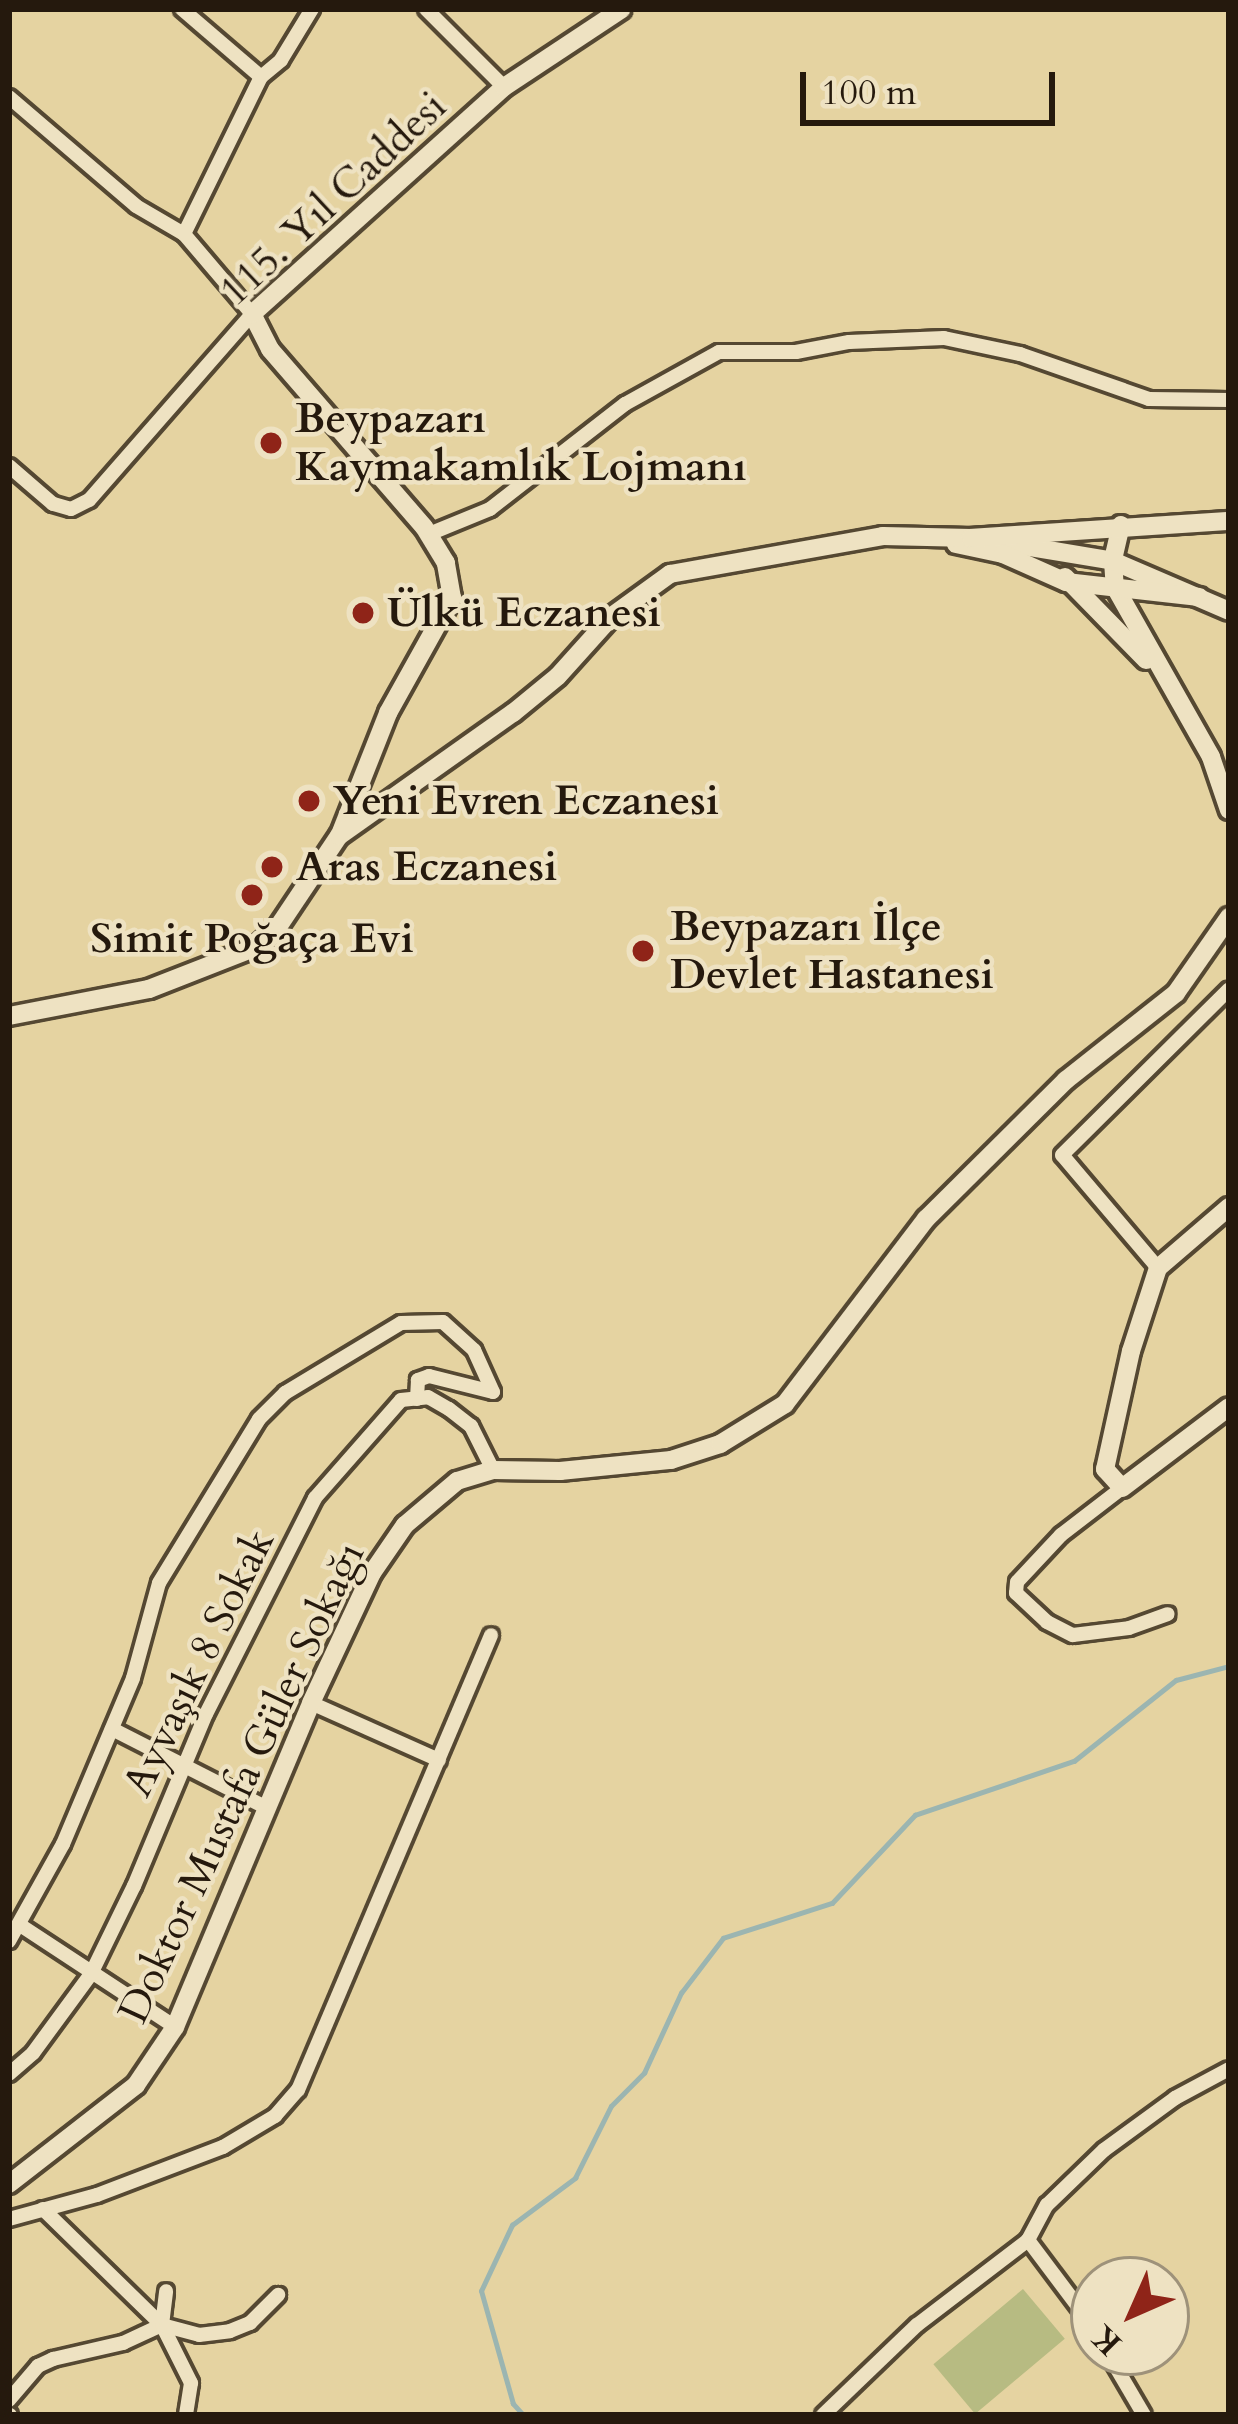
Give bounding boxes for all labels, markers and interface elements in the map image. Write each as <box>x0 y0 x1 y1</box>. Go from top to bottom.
scale bar <box>806 48 1061 122</box>
text: 100 m <box>821 68 916 117</box>
street label: 115. Yıl Caddesi <box>209 81 457 317</box>
place label: Beypazarı Kaymakamlık Lojmanı <box>295 394 746 492</box>
marker: Beypazarı Kaymakamlık Lojmanı <box>258 430 284 456</box>
place label: Ülkü Eczanesi <box>387 588 661 638</box>
marker: Ülkü Eczanesi <box>350 600 376 626</box>
place label: Yeni Evren Eczanesi <box>333 776 719 826</box>
marker: Yeni Evren Eczanesi <box>296 788 322 814</box>
place label: Aras Eczanesi <box>296 842 557 892</box>
marker: Aras Eczanesi <box>259 854 285 880</box>
marker: Simit Poğaça Evi <box>239 882 265 908</box>
place label: Beypazarı İlçe Devlet Hastanesi <box>670 902 994 1000</box>
place label: Simit Poğaça Evi <box>90 914 414 964</box>
marker: Beypazarı İlçe Devlet Hastanesi <box>627 935 659 967</box>
street label: Ayvaşık 8 Sokak <box>113 1521 285 1805</box>
street label: Doktor Mustafa Güler Sokağı <box>108 1535 376 2031</box>
north arrow <box>1070 2256 1190 2376</box>
text: K <box>1081 2314 1132 2365</box>

